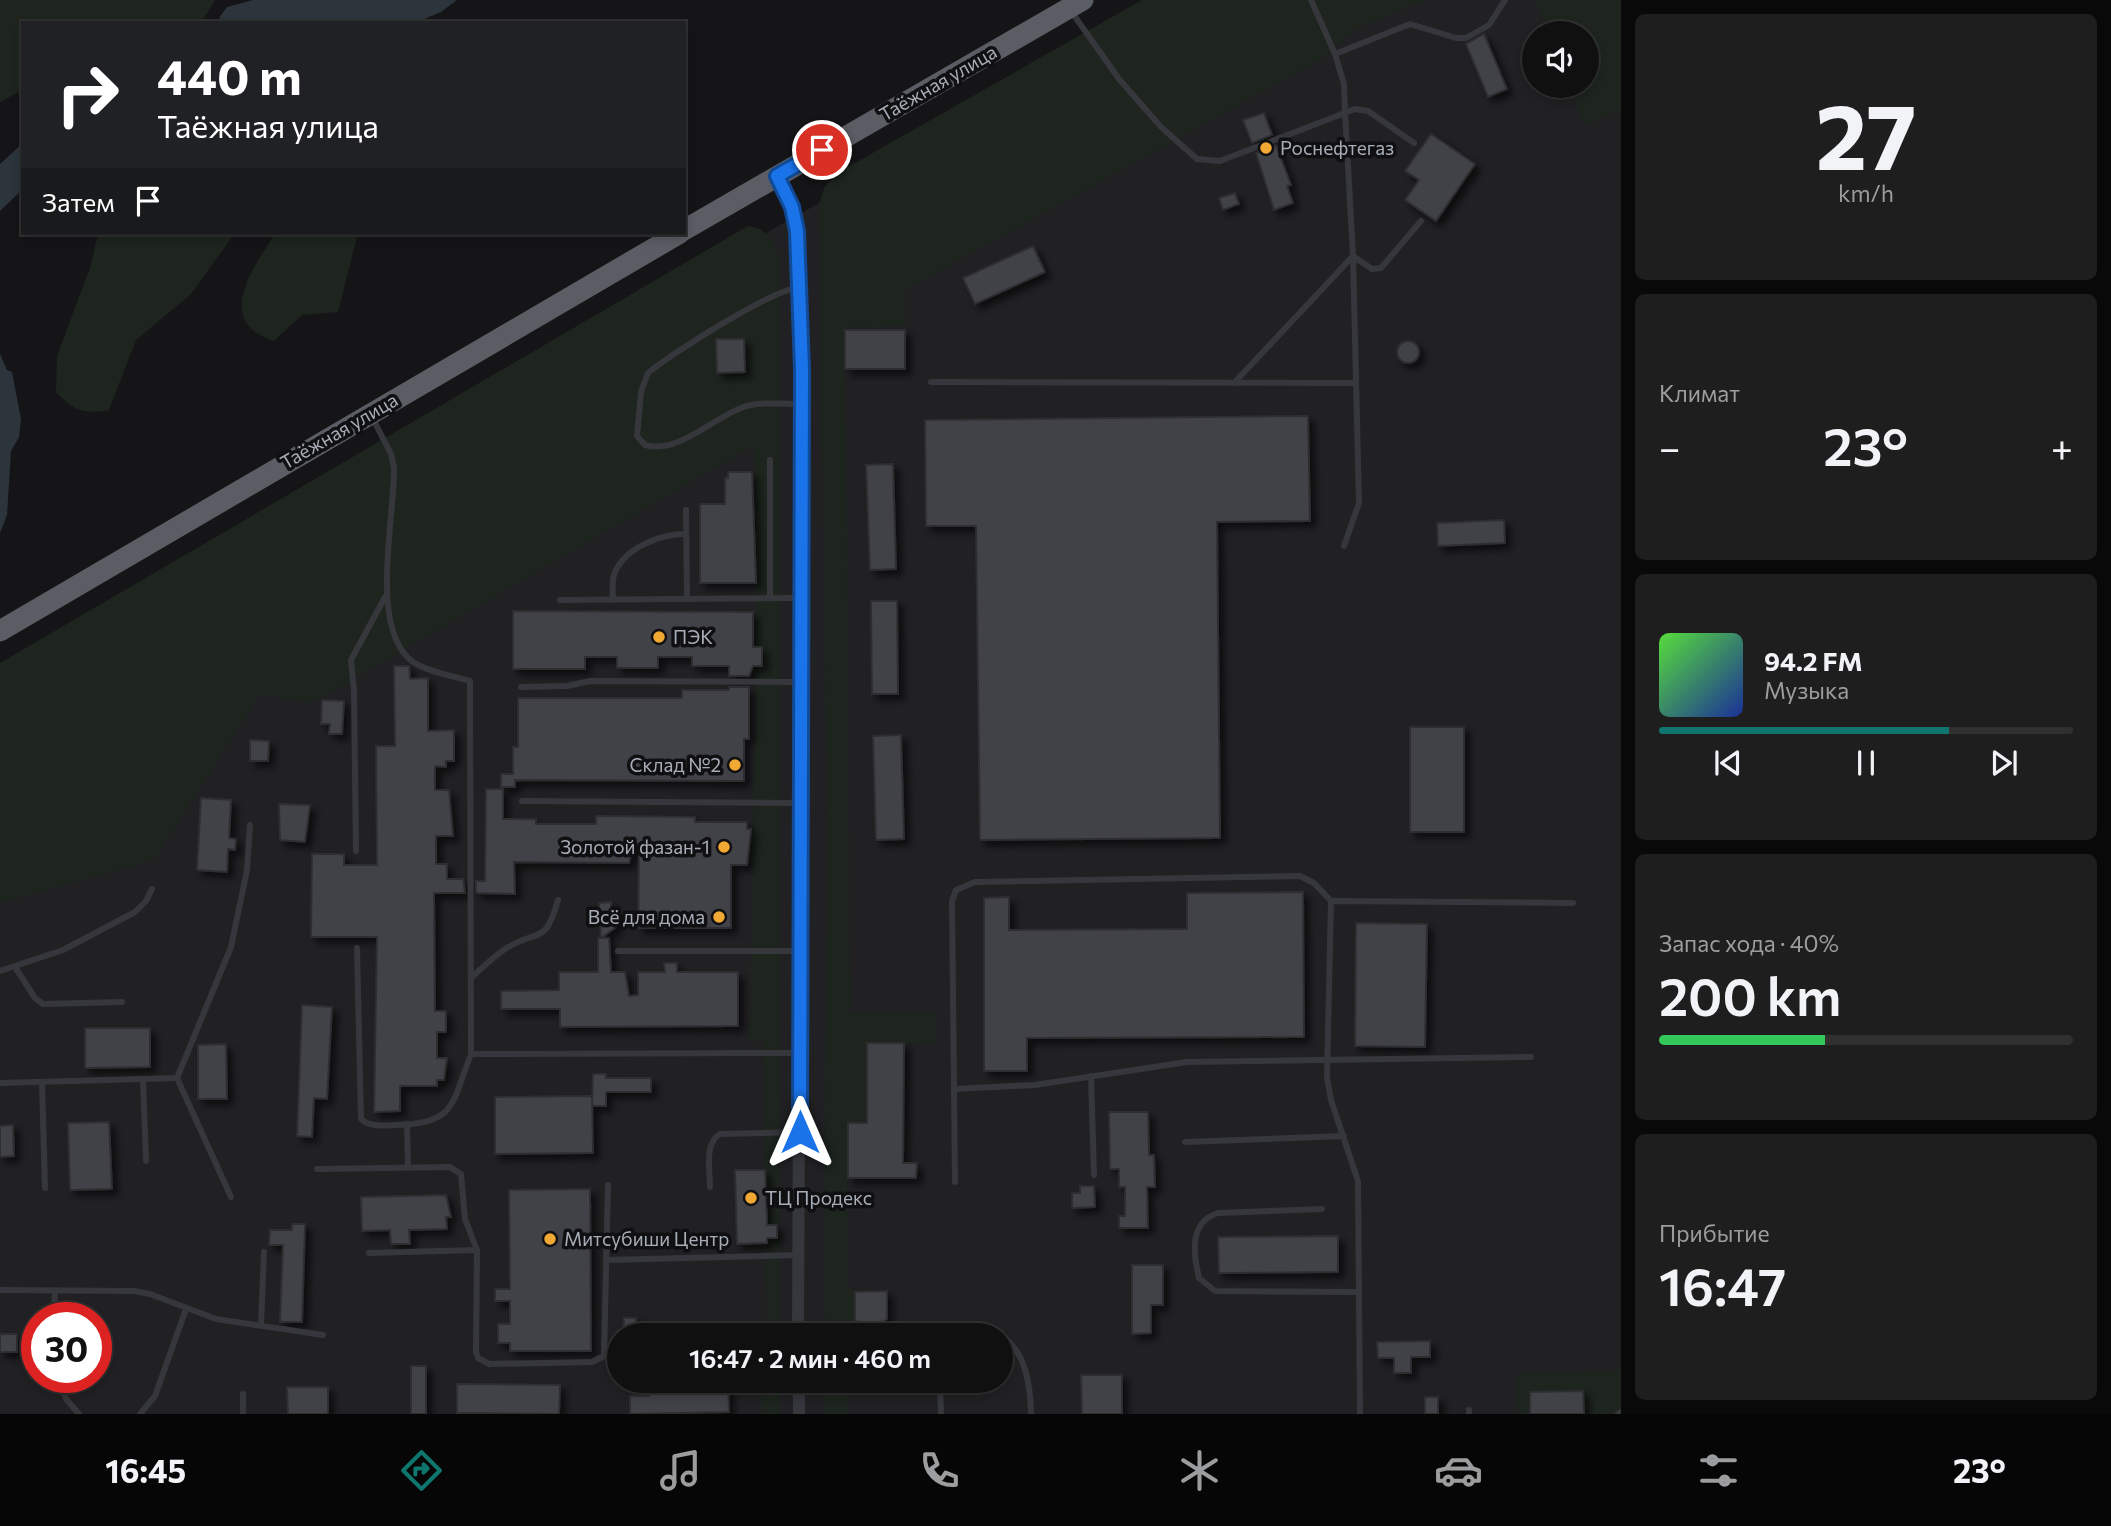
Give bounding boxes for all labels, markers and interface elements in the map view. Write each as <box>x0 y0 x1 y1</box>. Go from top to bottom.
map controls <box>1522 21 1599 98</box>
button: sound <box>1522 21 1599 98</box>
street label: Таёжная улица <box>875 40 1001 125</box>
text: 440 m <box>157 45 302 105</box>
icon: right <box>42 49 133 140</box>
text: 27 <box>1815 77 1917 189</box>
text: Таёжная улица <box>157 105 379 145</box>
pin <box>792 120 852 180</box>
icon: arrive <box>803 131 841 169</box>
place label: Роснефтегаз <box>1280 136 1394 159</box>
marker: Роснефтегаз <box>1258 140 1274 156</box>
text: km/h <box>1838 179 1894 207</box>
icon: arrive <box>129 182 167 220</box>
text: Затем <box>42 186 115 217</box>
text: Климат <box>1659 379 1740 407</box>
street label: Таёжная улица <box>276 388 402 473</box>
text: 23° <box>1823 413 1908 477</box>
text: − <box>1659 423 1681 470</box>
text: + <box>2051 423 2073 470</box>
place label: ПЭК <box>673 625 713 648</box>
marker: ПЭК <box>651 629 667 645</box>
text: 94.2 FM <box>1764 645 1863 676</box>
text: Музыка <box>1764 676 1849 704</box>
icon: previous <box>1709 744 1747 782</box>
icon: pause <box>1847 744 1885 782</box>
icon: next <box>1985 744 2023 782</box>
place label: Склад №2 <box>629 753 721 776</box>
marker: Склад №2 <box>727 757 743 773</box>
place label: Золотой фазан-1 <box>560 835 710 858</box>
marker: Золотой фазан-1 <box>716 839 732 855</box>
place label: Всё для дома <box>588 905 705 928</box>
marker: Всё для дома <box>711 909 727 925</box>
text: Запас хода · 40% <box>1659 929 1839 957</box>
text: 200 km <box>1659 963 1841 1027</box>
position arrow <box>763 1095 837 1169</box>
place label: ТЦ Продекс <box>765 1186 872 1209</box>
marker: ТЦ Продекс <box>743 1190 759 1206</box>
text: Прибытие <box>1659 1219 1770 1247</box>
place label: Митсубиши Центр <box>564 1227 729 1250</box>
marker: Митсубиши Центр <box>542 1231 558 1247</box>
text: 16:47 <box>1659 1253 1786 1317</box>
speed limit sign: 30 <box>21 1302 112 1393</box>
text: 16:47 · 2 мин · 460 m <box>689 1342 931 1373</box>
icon: directions <box>397 1446 446 1495</box>
icon: music <box>656 1446 705 1495</box>
icon: phone <box>915 1446 964 1495</box>
icon: climate <box>1175 1446 1224 1495</box>
icon: car <box>1434 1446 1483 1495</box>
icon: filters <box>1694 1446 1743 1495</box>
text: 16:45 <box>105 1450 186 1490</box>
text: 23° <box>1953 1450 2006 1490</box>

